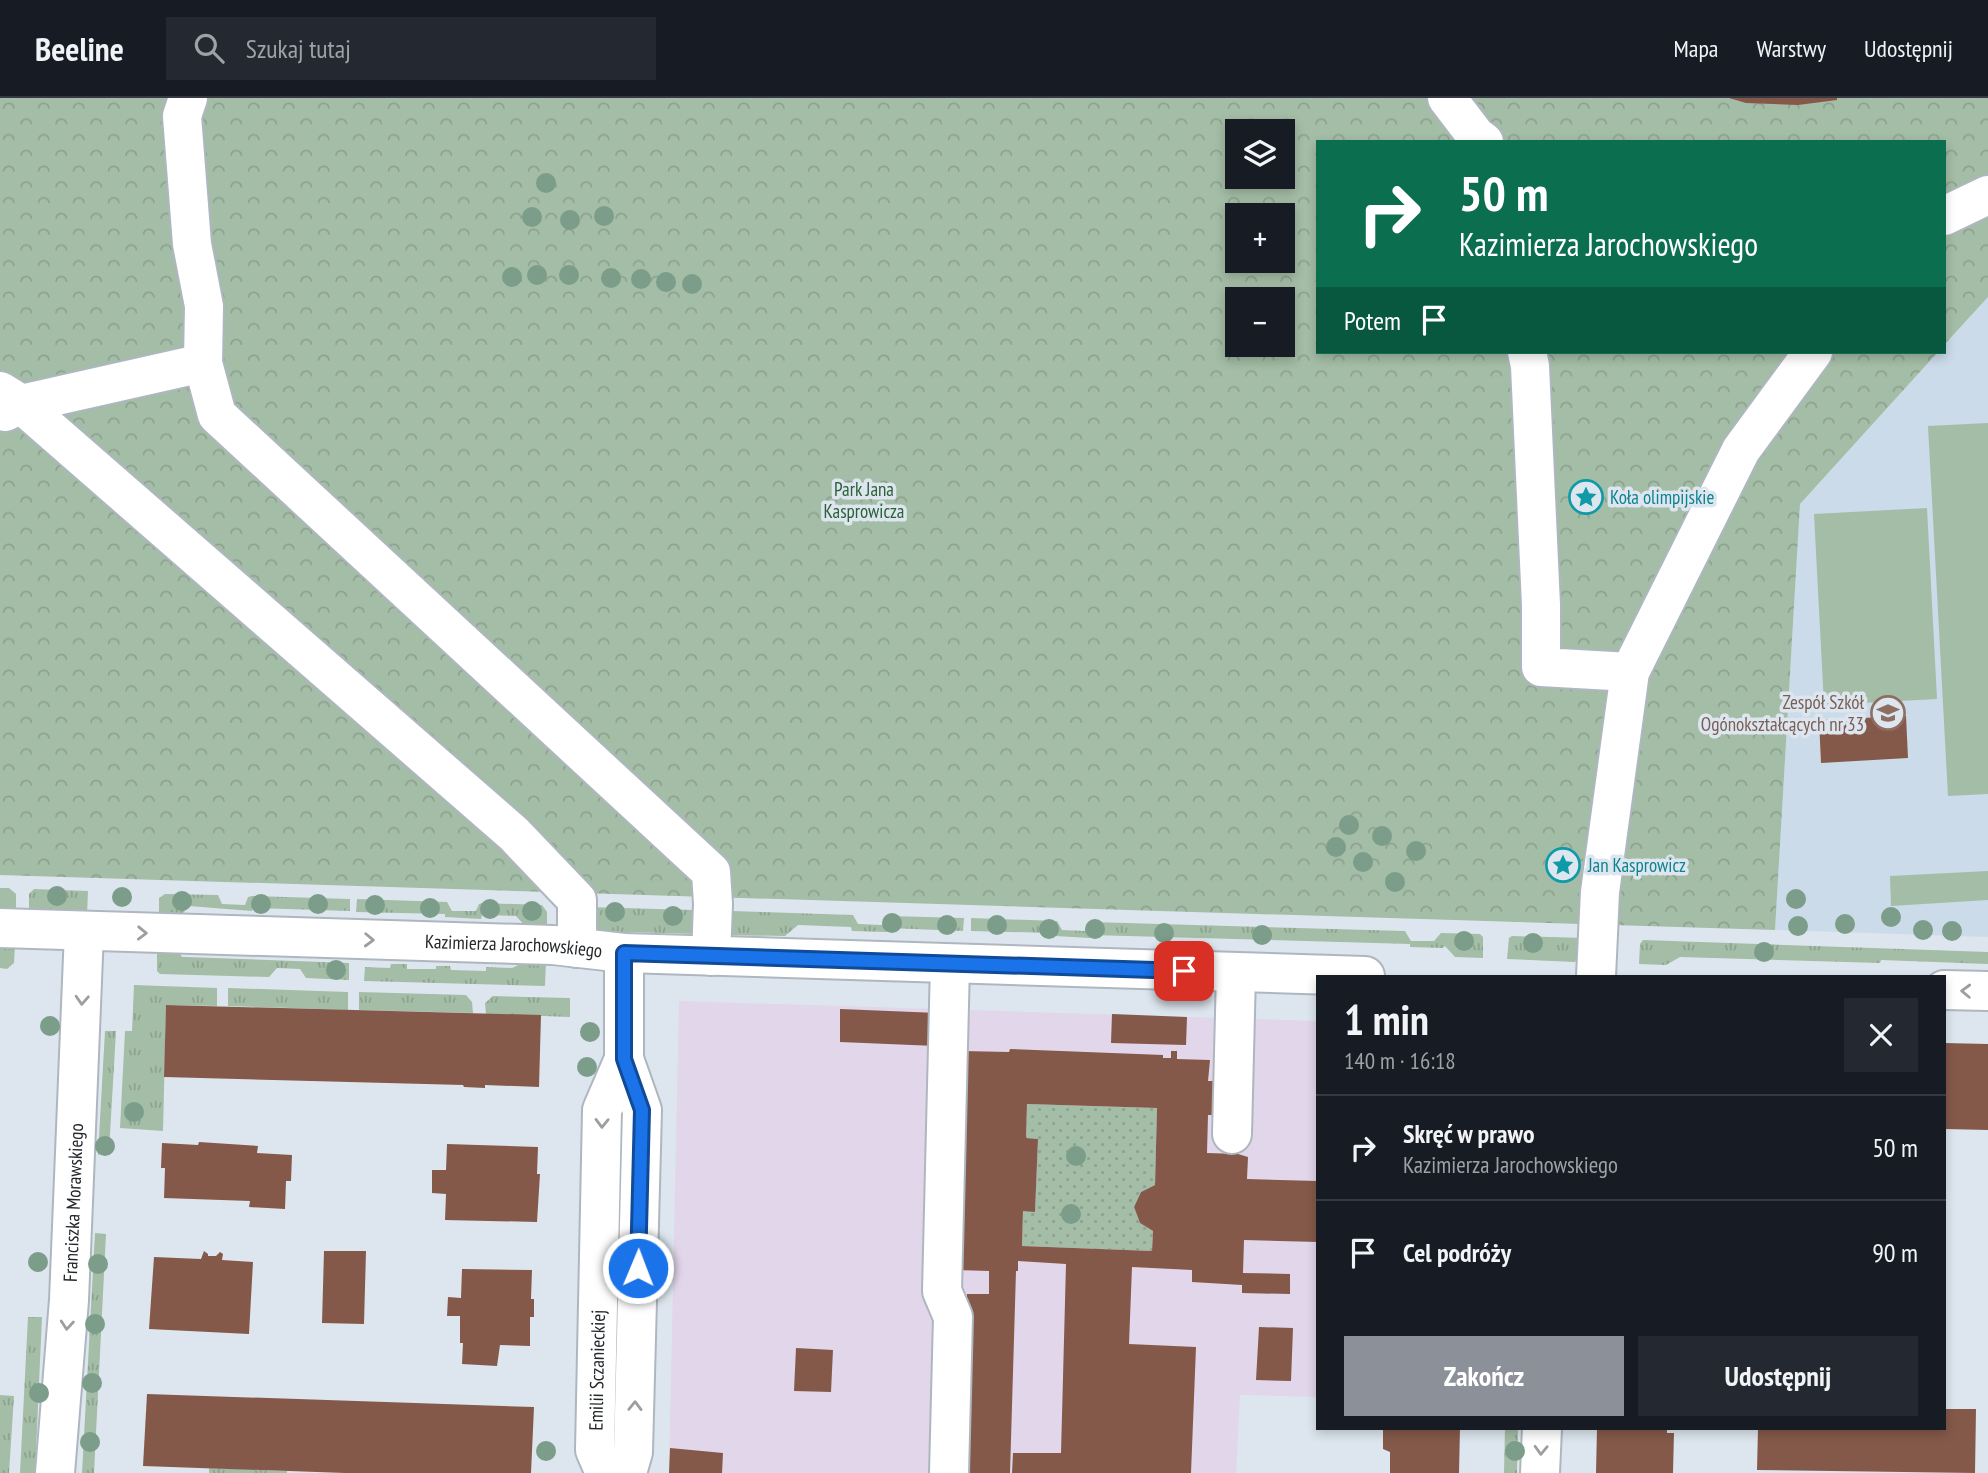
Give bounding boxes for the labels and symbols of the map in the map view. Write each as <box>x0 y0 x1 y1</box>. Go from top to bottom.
park label: Park Jana Kasprowicza <box>824 477 904 523</box>
place icon: Koła olimpijskie <box>1567 478 1605 516</box>
place label: Koła olimpijskie <box>1610 485 1714 509</box>
place label: Zespół Szkół Ogónokształcących nr 33 <box>1701 690 1865 736</box>
school or university icon: Zespół Szkół Ogónokształcących nr 33 <box>1869 694 1907 732</box>
place icon: Jan Kasprowicz <box>1544 846 1582 884</box>
place label: Jan Kasprowicz <box>1587 853 1686 877</box>
one-way arrow <box>137 925 147 941</box>
street label: Kazimierza Jarochowskiego <box>425 929 604 962</box>
one-way arrow <box>364 932 375 947</box>
pin <box>1154 941 1214 1001</box>
one-way arrow <box>1960 983 1971 998</box>
one-way arrow <box>75 995 90 1006</box>
one-way arrow <box>594 1118 610 1128</box>
street label: Franciszka Morawskiego <box>58 1123 88 1282</box>
position arrow <box>601 1231 675 1305</box>
street label: Emilii Sczanieckiej <box>583 1309 610 1431</box>
one-way arrow <box>60 1320 75 1331</box>
one-way arrow <box>627 1400 642 1411</box>
one-way arrow <box>1533 1446 1549 1456</box>

